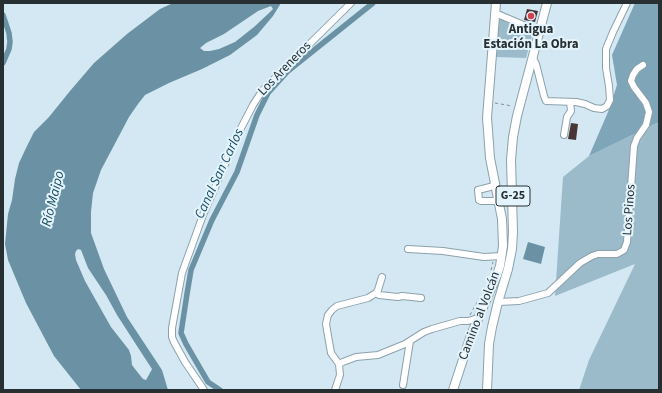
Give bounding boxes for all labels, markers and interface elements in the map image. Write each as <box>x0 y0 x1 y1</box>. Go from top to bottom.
marker: Antigua Estación La Obra <box>526 11 536 21</box>
place label: Antigua Estación La Obra <box>483 22 579 53</box>
street label: Los Areneros <box>255 39 315 99</box>
water label: Canal San Carlos <box>192 126 248 222</box>
water label: Río Maipo <box>39 170 69 228</box>
street label: Los Pinos <box>620 184 640 236</box>
road number: G-25 <box>496 186 530 206</box>
street label: Camino al Volcán <box>456 270 504 362</box>

